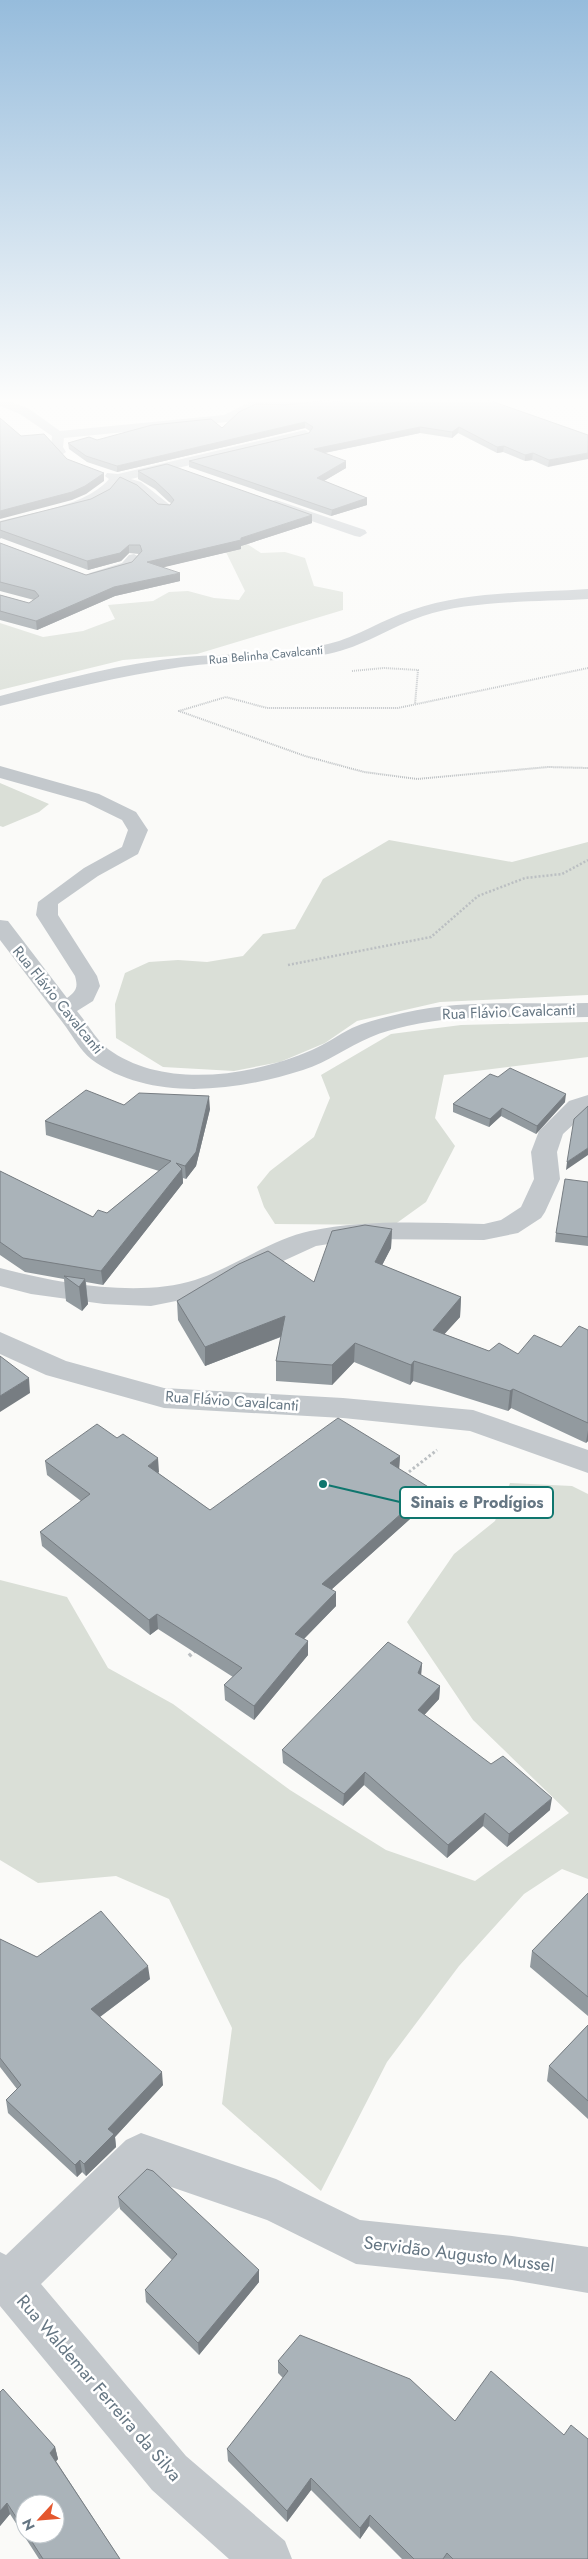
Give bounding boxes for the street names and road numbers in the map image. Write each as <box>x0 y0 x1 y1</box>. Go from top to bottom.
street label: Rua Belinha Cavalcanti <box>208 641 324 669</box>
street label: Rua Flávio Cavalcanti <box>7 941 109 1059</box>
street label: Rua Flávio Cavalcanti <box>442 999 576 1025</box>
street label: Rua Flávio Cavalcanti <box>165 1385 299 1417</box>
street label: Servidão Augusto Mussel <box>362 2229 556 2279</box>
street label: Rua Waldemar Ferreira da Silva <box>11 2289 187 2487</box>

